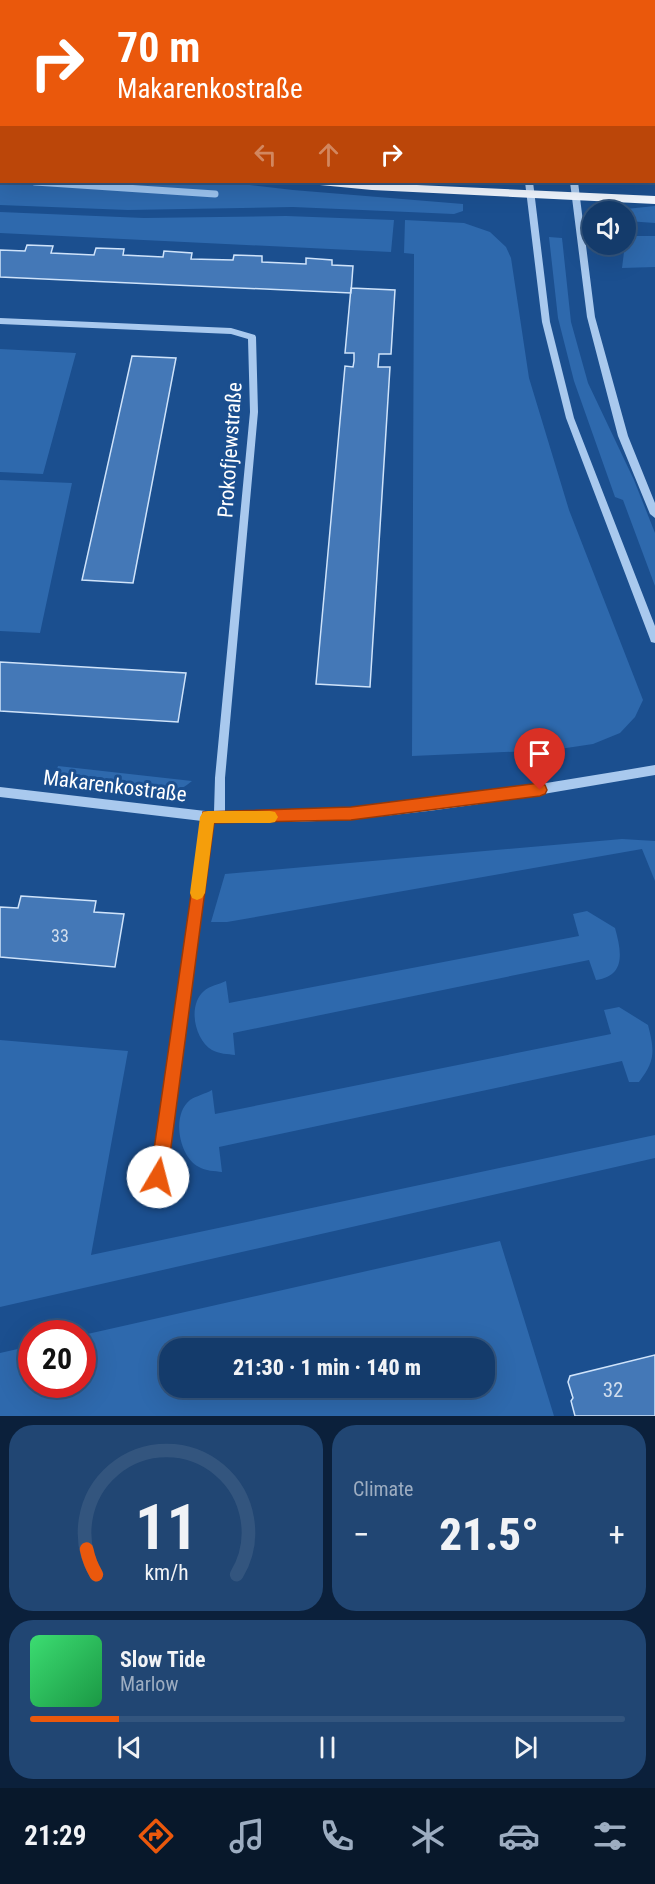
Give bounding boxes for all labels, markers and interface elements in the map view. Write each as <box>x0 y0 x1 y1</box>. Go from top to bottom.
text: 70 m <box>117 23 200 72</box>
icon: right <box>18 24 96 102</box>
text: Makarenkostraße <box>117 73 303 105</box>
icon: left <box>249 138 282 171</box>
icon: ahead <box>312 138 345 171</box>
icon: right <box>375 138 408 171</box>
map controls <box>582 201 636 255</box>
button: sound <box>582 201 636 255</box>
street label: Prokofjewstraße <box>213 381 247 519</box>
pin <box>514 728 565 790</box>
icon: arrive <box>523 737 556 770</box>
street label: Makarenkostraße <box>42 765 188 807</box>
house number: 33 <box>51 925 69 946</box>
position arrow <box>126 1145 190 1209</box>
speed limit sign: 20 <box>18 1320 96 1398</box>
text: 21:30 · 1 min · 140 m <box>233 1355 421 1380</box>
house number: 32 <box>603 1378 623 1402</box>
text: Climate <box>353 1477 413 1501</box>
text: 11 <box>134 1491 198 1564</box>
text: 21.5° <box>439 1508 539 1561</box>
text: − <box>353 1515 370 1554</box>
text: + <box>609 1515 625 1554</box>
text: km/h <box>144 1560 188 1585</box>
text: Slow Tide <box>120 1647 206 1672</box>
text: Marlow <box>120 1672 178 1696</box>
icon: previous <box>113 1731 146 1764</box>
icon: pause <box>311 1731 344 1764</box>
icon: next <box>509 1731 542 1764</box>
icon: directions <box>135 1815 177 1857</box>
icon: music <box>226 1815 268 1857</box>
icon: phone <box>316 1815 358 1857</box>
icon: climate <box>407 1815 449 1857</box>
icon: car <box>498 1815 540 1857</box>
icon: filters <box>589 1815 631 1857</box>
text: 21:29 <box>24 1820 86 1852</box>

